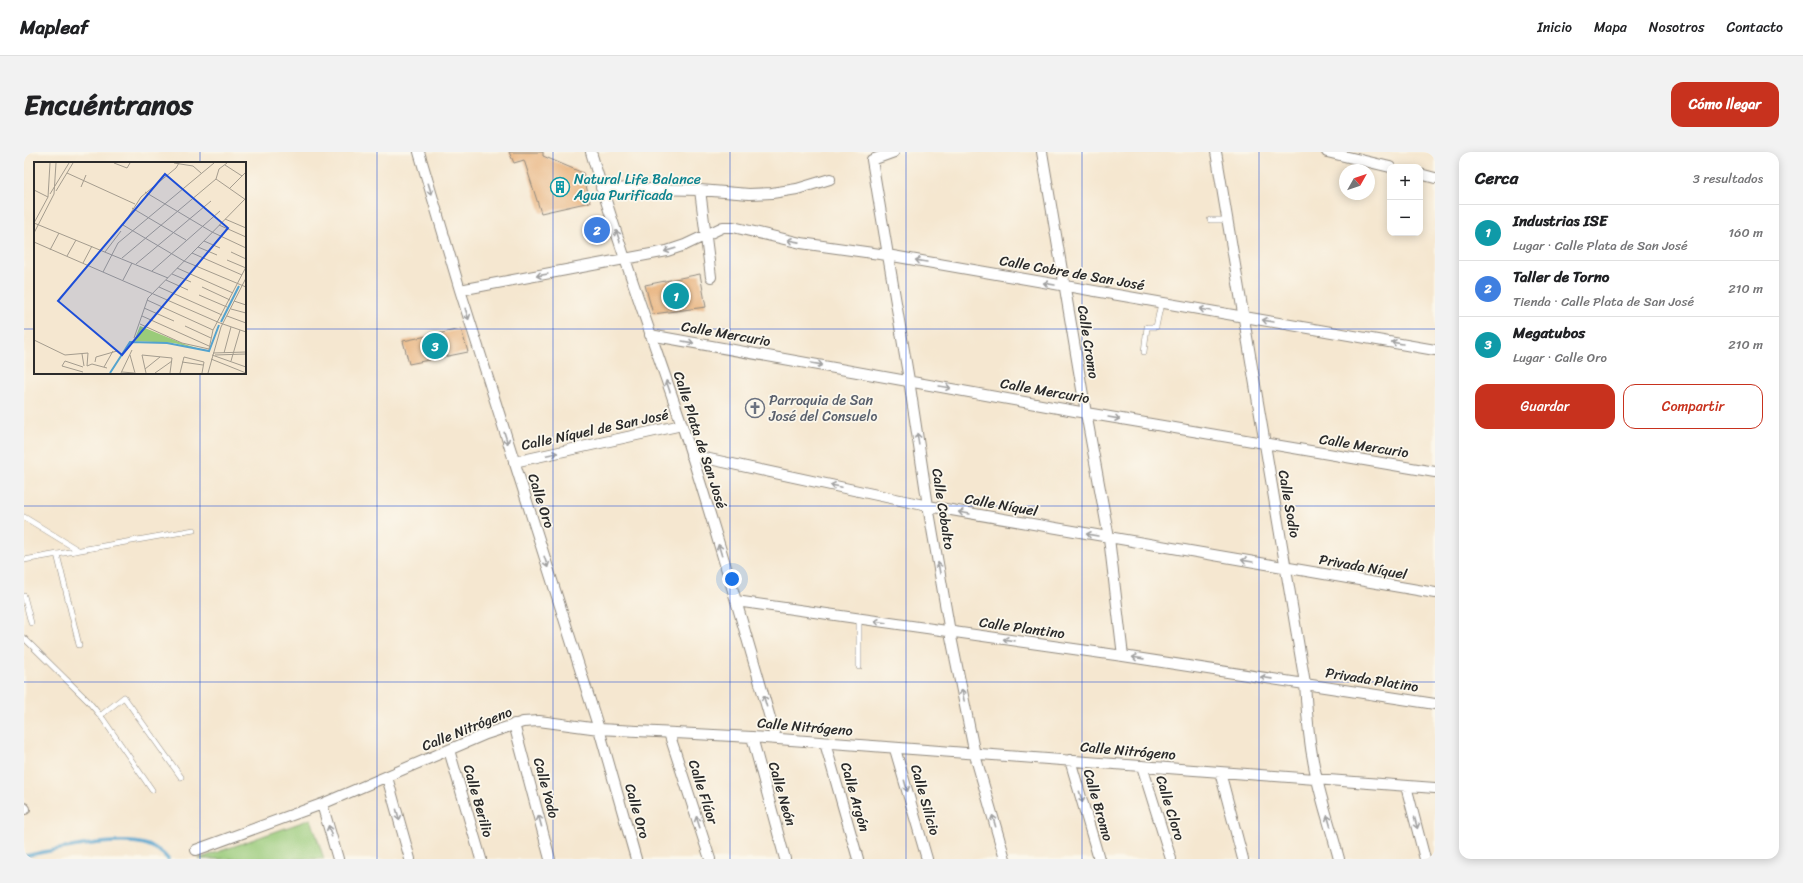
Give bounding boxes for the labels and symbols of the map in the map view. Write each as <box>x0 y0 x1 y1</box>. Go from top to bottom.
inset map <box>34 162 246 374</box>
north arrow <box>1339 164 1375 200</box>
place label: Natural Life Balance Agua Purificada <box>573 167 701 208</box>
building icon: Natural Life Balance Agua Purificada <box>549 176 571 198</box>
one-way arrow <box>427 183 434 196</box>
pin: 2 <box>584 215 610 245</box>
one-way arrow <box>613 231 621 243</box>
one-way arrow <box>786 237 799 245</box>
one-way arrow <box>664 247 677 254</box>
street label: Calle Cobre de San José <box>997 248 1147 298</box>
one-way arrow <box>915 257 928 265</box>
one-way arrow <box>536 271 549 279</box>
one-way arrow <box>1043 280 1056 288</box>
pin: 1 <box>663 281 689 311</box>
street label: Calle Cromo <box>1070 304 1106 380</box>
one-way arrow <box>1199 306 1212 314</box>
one-way arrow <box>464 307 471 320</box>
street label: Calle Mercurio <box>679 314 773 354</box>
one-way arrow <box>1262 317 1275 325</box>
pin: 3 <box>422 331 448 361</box>
one-way arrow <box>682 338 695 346</box>
one-way arrow <box>1390 339 1403 347</box>
one-way arrow <box>810 360 823 368</box>
street label: Calle Plata de San José <box>666 368 734 512</box>
street label: Calle Mercurio <box>998 371 1092 411</box>
one-way arrow <box>664 380 671 393</box>
one-way arrow <box>938 383 951 391</box>
place label: Parroquia de San José del Consuelo <box>768 388 877 429</box>
church icon: Parroquia de San José del Consuelo <box>744 397 766 419</box>
street label: Calle Níquel de San José <box>519 402 671 458</box>
one-way arrow <box>1107 414 1120 422</box>
street label: Calle Mercurio <box>1318 427 1411 465</box>
one-way arrow <box>503 431 510 444</box>
one-way arrow <box>914 433 922 446</box>
one-way arrow <box>545 449 558 457</box>
street label: Calle Cobalto <box>924 467 962 551</box>
street label: Calle Sodio <box>1271 468 1307 540</box>
street label: Calle Oro <box>520 470 562 532</box>
one-way arrow <box>830 482 843 490</box>
street label: Calle Níquel <box>962 486 1041 524</box>
one-way arrow <box>958 508 971 516</box>
one-way arrow <box>1086 531 1099 539</box>
one-way arrow <box>716 544 723 557</box>
street label: Privada Níquel <box>1317 547 1410 587</box>
one-way arrow <box>543 555 550 568</box>
one-way arrow <box>1241 557 1254 565</box>
one-way arrow <box>935 562 943 575</box>
your location <box>722 569 742 589</box>
street label: Calle Plantino <box>978 610 1066 646</box>
one-way arrow <box>874 618 887 626</box>
one-way arrow <box>1003 636 1016 644</box>
one-way arrow <box>1132 654 1145 662</box>
street label: Privada Platino <box>1324 660 1420 700</box>
one-way arrow <box>1260 674 1273 682</box>
one-way arrow <box>959 689 967 702</box>
one-way arrow <box>761 695 768 708</box>
street label: Calle Nitrógeno <box>418 699 516 759</box>
street label: Calle Nitrógeno <box>756 710 854 744</box>
street label: Calle Nitrógeno <box>1079 734 1177 768</box>
street label: Calle Yodo <box>526 755 566 821</box>
street label: Calle Flúor <box>681 757 726 829</box>
street label: Calle Neón <box>761 759 803 829</box>
street label: Calle Argón <box>833 759 877 835</box>
street label: Calle Berilio <box>456 762 500 840</box>
street label: Calle Silicio <box>903 762 947 839</box>
street label: Calle Bromo <box>1076 766 1120 844</box>
street label: Calle Cloro <box>1148 772 1192 844</box>
one-way arrow <box>903 779 910 792</box>
street label: Calle Oro <box>617 780 657 842</box>
one-way arrow <box>1078 791 1085 804</box>
one-way arrow <box>395 808 402 821</box>
one-way arrow <box>536 815 543 828</box>
one-way arrow <box>990 815 997 828</box>
one-way arrow <box>1325 815 1332 828</box>
one-way arrow <box>694 816 701 829</box>
one-way arrow <box>1412 816 1420 829</box>
one-way arrow <box>326 825 333 838</box>

